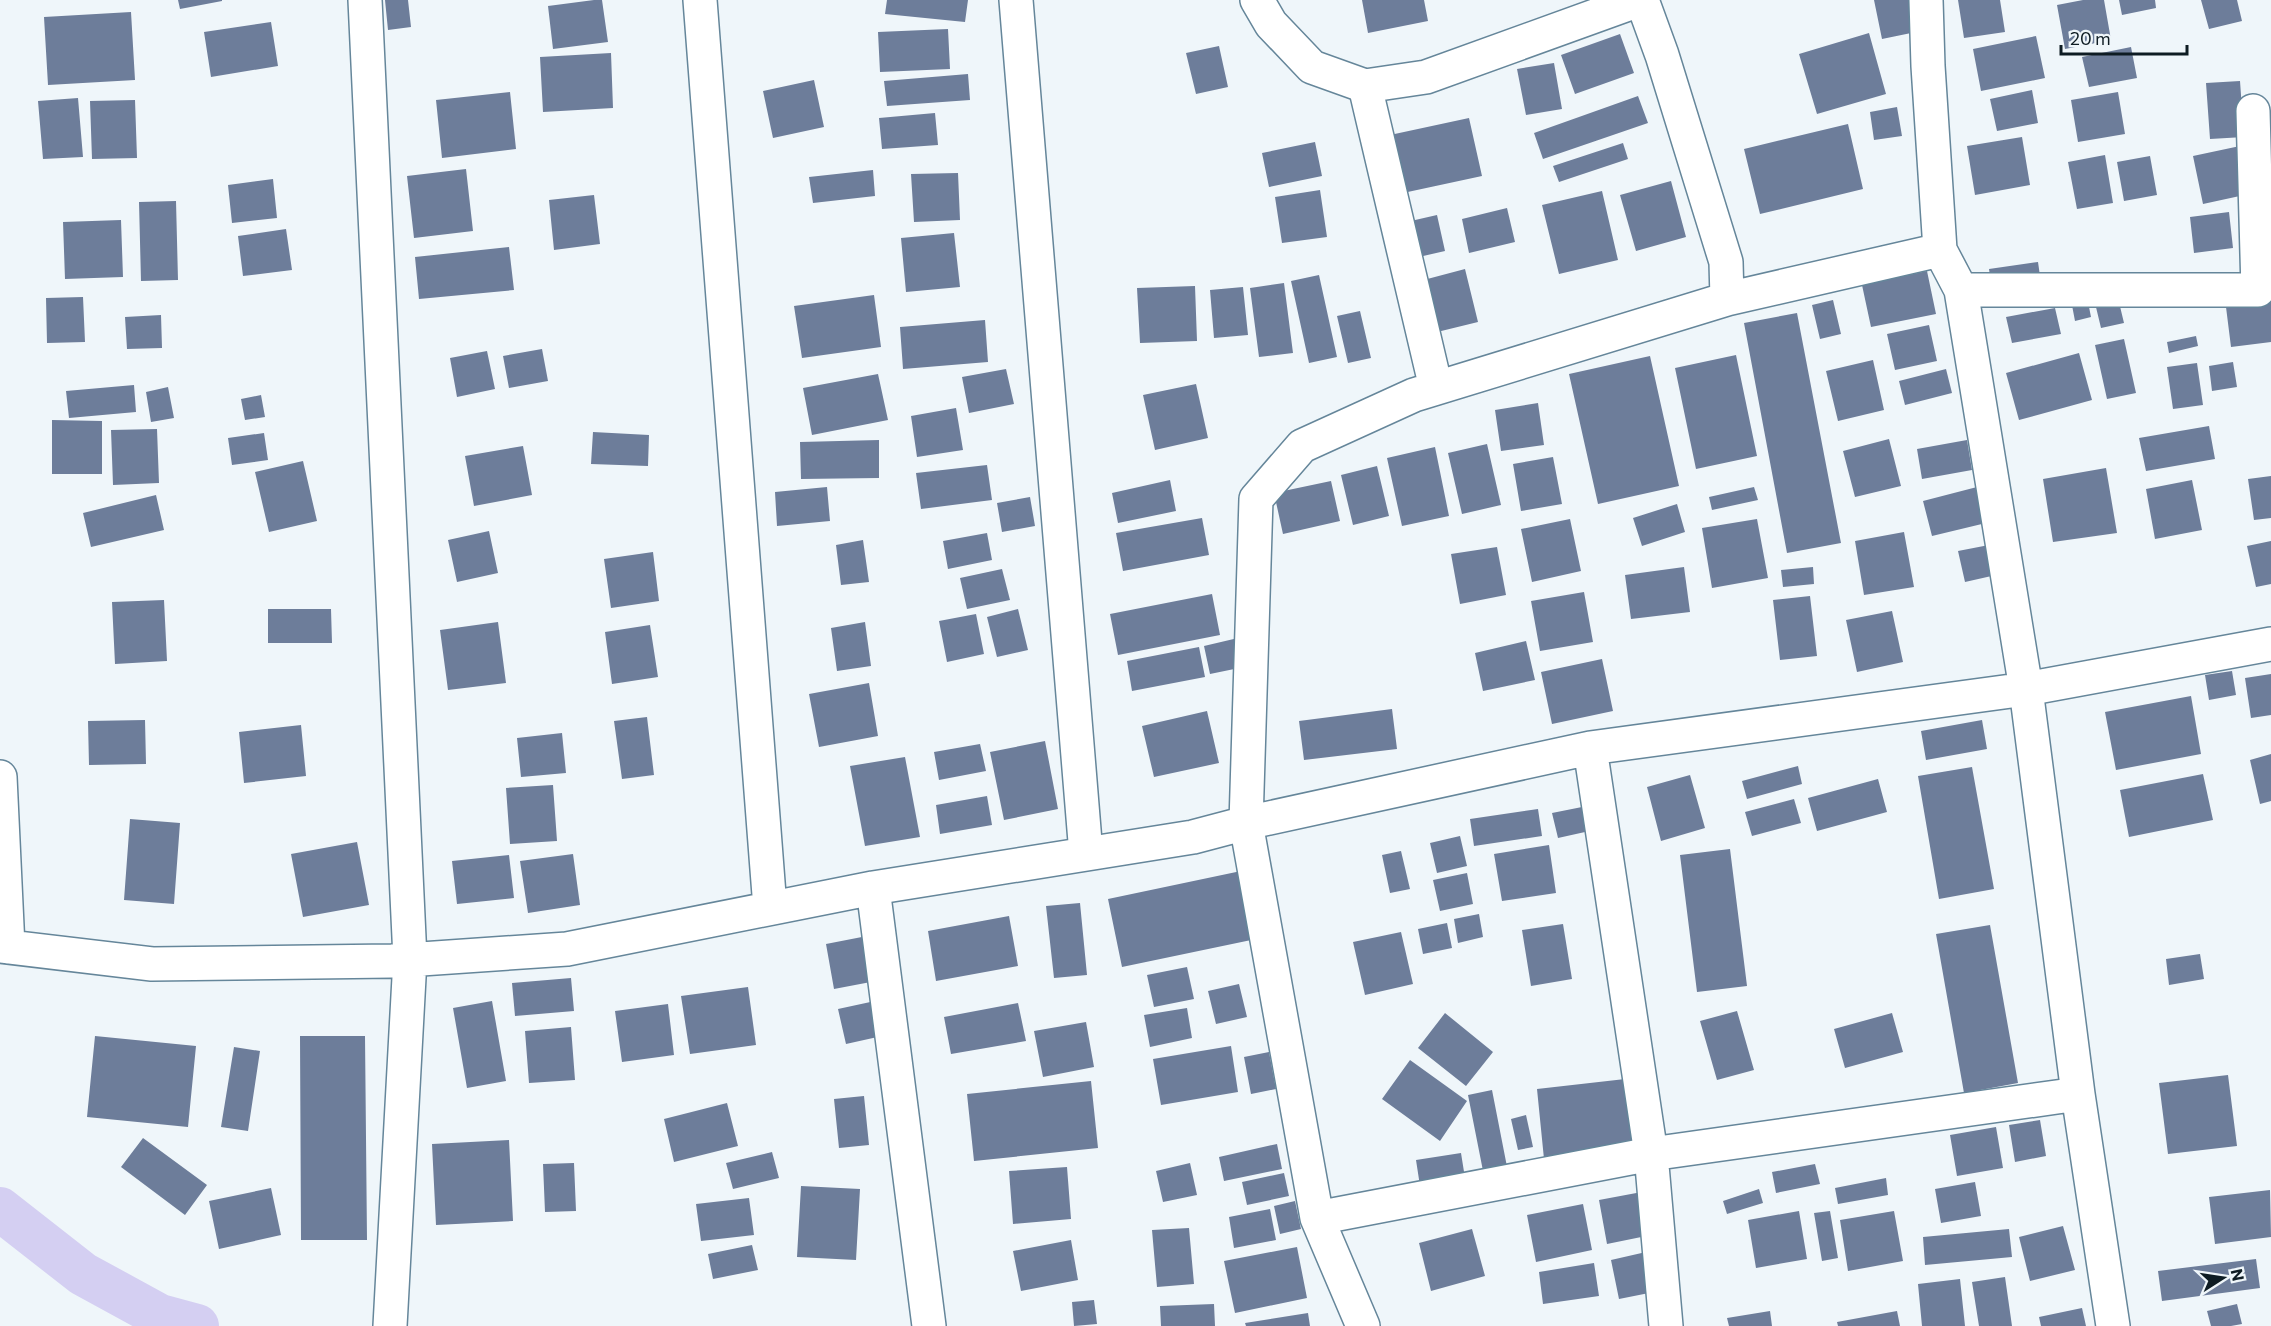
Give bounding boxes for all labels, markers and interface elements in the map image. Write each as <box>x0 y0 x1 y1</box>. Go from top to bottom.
scale bar <box>2061 18 2187 56</box>
text: 20 m <box>2070 27 2111 49</box>
north arrow <box>2193 1248 2253 1308</box>
text: N <box>2228 1267 2249 1283</box>

